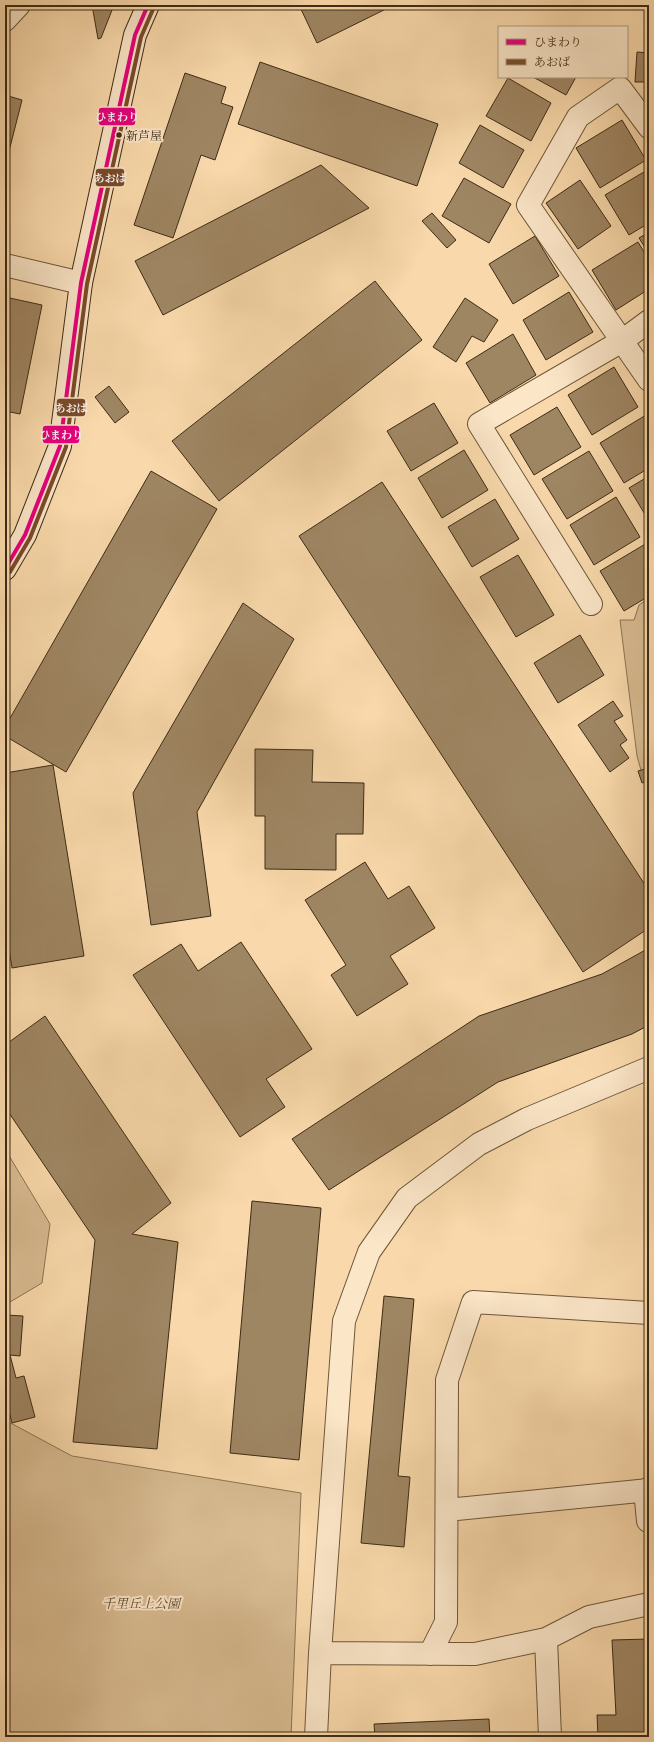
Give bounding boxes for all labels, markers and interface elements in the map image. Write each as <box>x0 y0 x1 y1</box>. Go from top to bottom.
legend <box>498 26 628 78</box>
text: ひまわり <box>534 35 582 50</box>
text: あおば <box>534 55 571 70</box>
line badge: ひまわり <box>98 107 136 126</box>
text: ひまわり <box>95 111 139 124</box>
place label: 新芦屋 <box>126 129 162 144</box>
marker: 新芦屋 <box>114 130 124 140</box>
line badge: あおば <box>95 168 125 187</box>
text: あおば <box>94 172 127 185</box>
line badge: あおば <box>56 398 86 417</box>
text: あおば <box>55 402 88 415</box>
line badge: ひまわり <box>42 425 80 444</box>
text: ひまわり <box>39 429 83 442</box>
park label: 千里丘上公園 <box>102 1596 182 1612</box>

